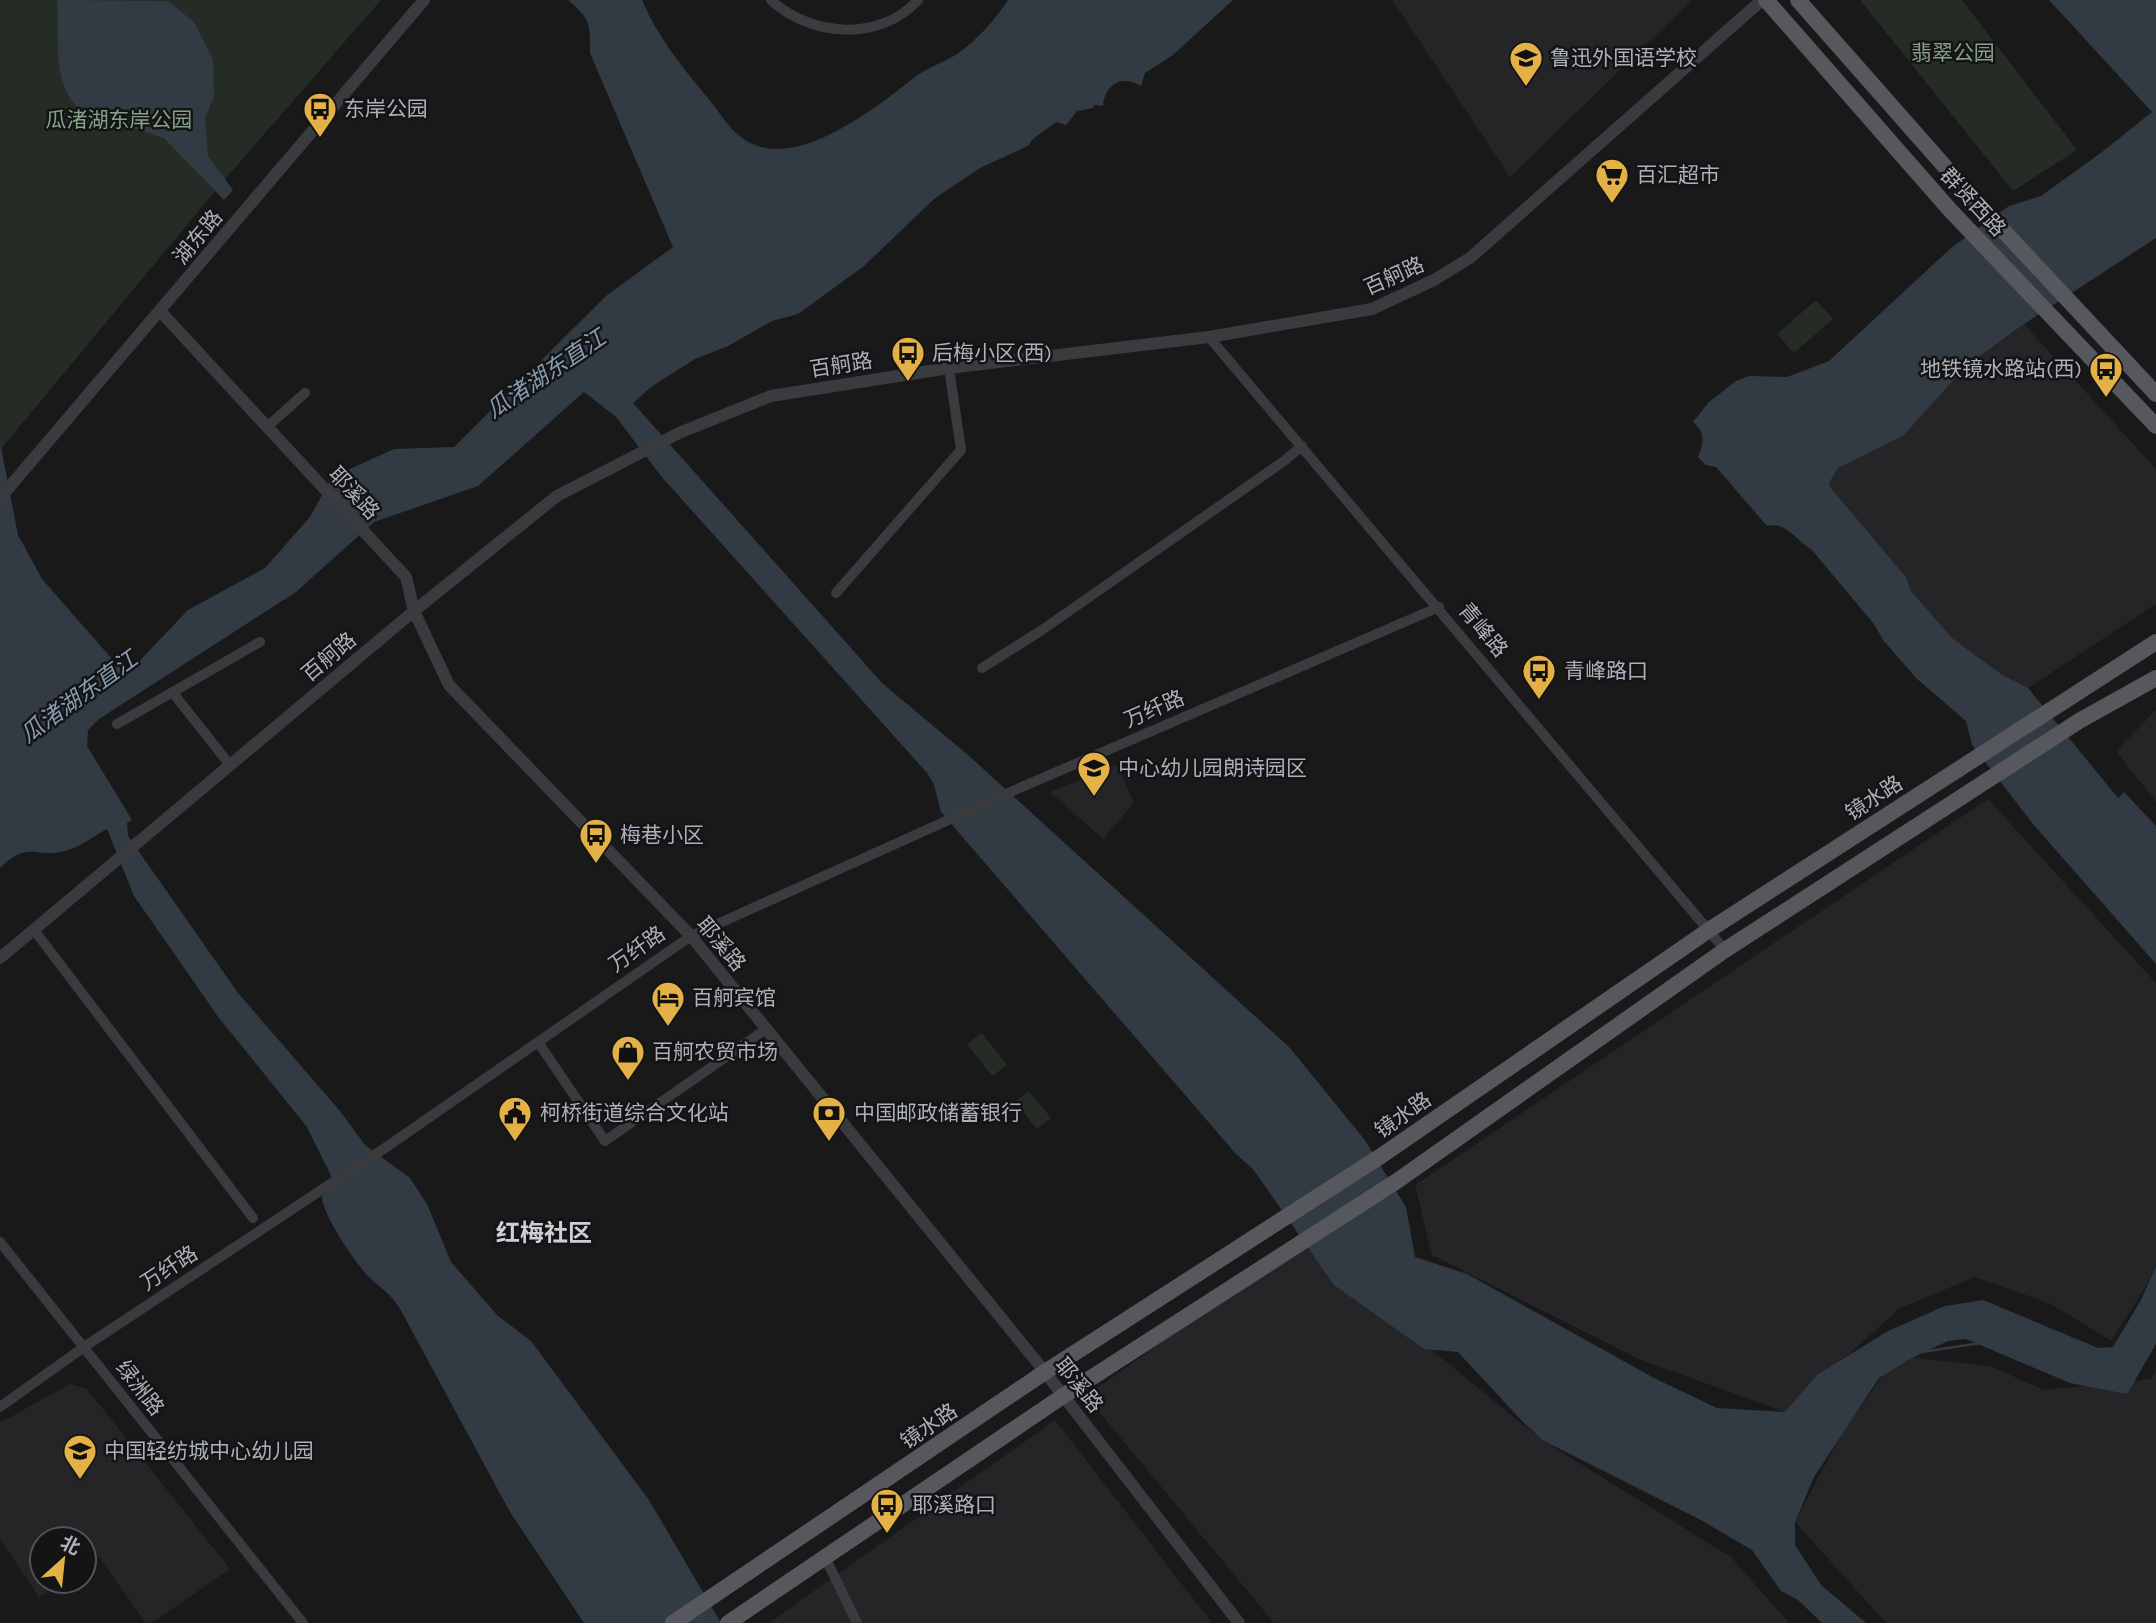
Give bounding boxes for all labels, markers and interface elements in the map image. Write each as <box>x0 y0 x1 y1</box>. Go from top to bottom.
school or university icon: 鲁迅外国语学校 <box>1507 39 1545 88</box>
park label: 翡翠公园 <box>1911 41 1995 65</box>
place label: 鲁迅外国语学校 <box>1550 46 1697 70</box>
bus stop icon: 东岸公园 <box>301 90 339 139</box>
place label: 东岸公园 <box>344 97 428 121</box>
park label: 瓜渚湖东岸公园 <box>46 108 193 132</box>
supermarket icon: 百汇超市 <box>1593 156 1631 205</box>
place label: 百汇超市 <box>1636 163 1720 187</box>
street label: 群贤西路 <box>1936 163 2010 241</box>
street label: 湖东路 <box>169 205 227 269</box>
street label: 百舸路 <box>1360 252 1428 300</box>
water label: 瓜渚湖东直江 <box>481 323 613 424</box>
bus stop icon: 后梅小区(西) <box>889 334 927 383</box>
place label: 后梅小区(西) <box>932 341 1052 365</box>
street label: 百舸路 <box>808 348 874 382</box>
bus stop icon: 地铁镜水路站(西) <box>2087 350 2125 399</box>
place label: 地铁镜水路站(西) <box>1920 357 2082 381</box>
street label: 耶溪路 <box>324 462 384 524</box>
street label: 青峰路 <box>1454 598 1512 662</box>
street label: 百舸路 <box>297 628 361 686</box>
water label: 瓜渚湖东直江 <box>15 644 145 748</box>
bus stop icon: 青峰路口 <box>1520 652 1558 701</box>
place label: 青峰路口 <box>1564 659 1648 683</box>
street label: 万纤路 <box>1120 686 1188 732</box>
school or university icon: 中心幼儿园朗诗园区 <box>1075 749 1113 798</box>
place label: 中心幼儿园朗诗园区 <box>1118 756 1307 780</box>
street label: 镜水路 <box>1841 771 1907 825</box>
bus stop icon: 梅巷小区 <box>577 816 615 865</box>
place label: 梅巷小区 <box>620 823 704 847</box>
street label: 耶溪路 <box>692 912 750 976</box>
street label: 万纤路 <box>604 921 670 977</box>
hotel icon: 百舸宾馆 <box>649 979 687 1028</box>
place label: 百舸宾馆 <box>692 986 776 1010</box>
shop icon: 百舸农贸市场 <box>609 1033 647 1082</box>
place label: 百舸农贸市场 <box>652 1040 778 1064</box>
street label: 镜水路 <box>1370 1087 1436 1143</box>
public building icon: 柯桥街道综合文化站 <box>496 1094 534 1143</box>
bank icon: 中国邮政储蓄银行 <box>810 1094 848 1143</box>
place label: 柯桥街道综合文化站 <box>540 1101 729 1125</box>
place label: 中国邮政储蓄银行 <box>854 1101 1022 1125</box>
district label: 红梅社区 <box>496 1219 592 1247</box>
street label: 万纤路 <box>136 1241 202 1295</box>
street label: 耶溪路 <box>1050 1353 1108 1417</box>
street label: 绿洲路 <box>111 1356 169 1420</box>
street label: 镜水路 <box>896 1398 962 1454</box>
school or university icon: 中国轻纺城中心幼儿园 <box>61 1432 99 1481</box>
place label: 中国轻纺城中心幼儿园 <box>104 1439 314 1463</box>
bus stop icon: 耶溪路口 <box>868 1486 906 1535</box>
place label: 耶溪路口 <box>912 1493 996 1517</box>
north arrow <box>28 1525 98 1595</box>
text: 北 <box>57 1532 84 1560</box>

